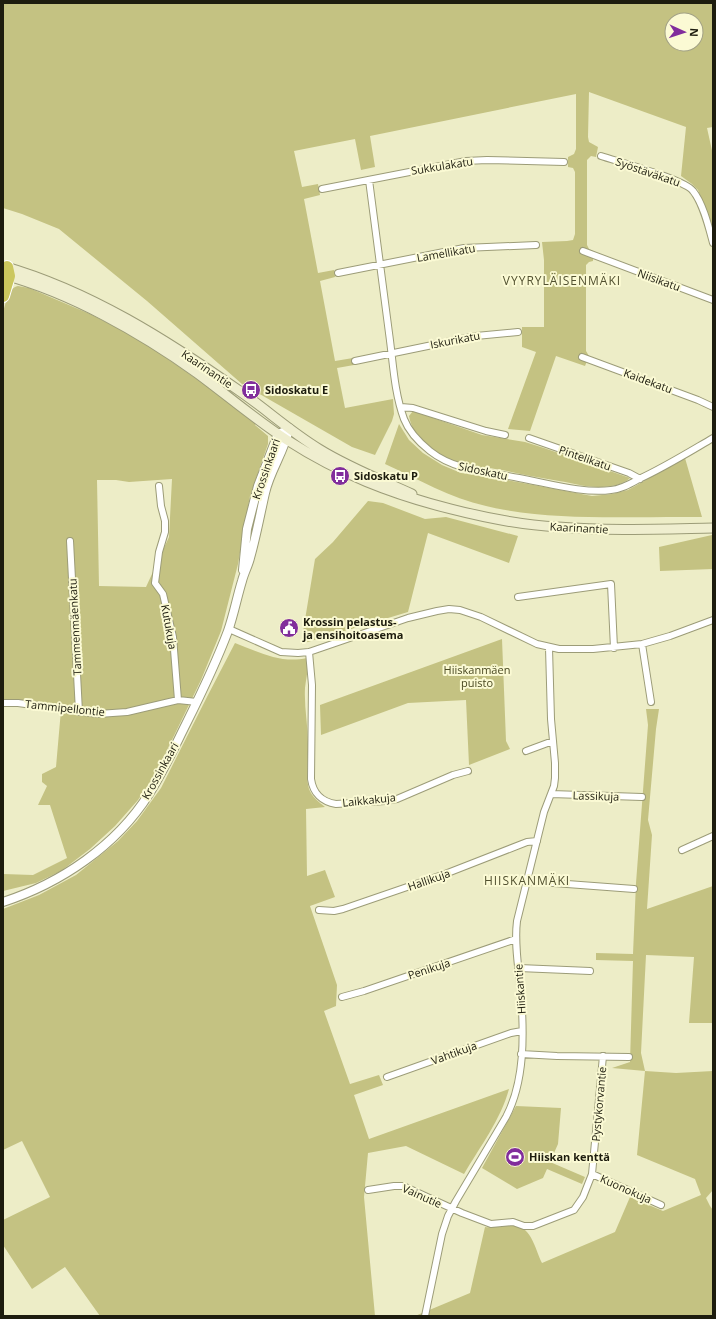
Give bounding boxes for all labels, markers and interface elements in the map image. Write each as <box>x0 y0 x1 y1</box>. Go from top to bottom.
north arrow <box>664 12 704 52</box>
text: N <box>687 28 702 37</box>
street label: Sukkulakatu <box>410 153 474 178</box>
street label: Syöstäväkatu <box>614 153 683 190</box>
street label: Lamellikatu <box>416 240 476 265</box>
street label: Niisikatu <box>636 265 683 294</box>
district label: VYYRYLÄISENMÄKI <box>503 272 621 289</box>
street label: Iskurikatu <box>429 327 481 352</box>
street label: Kaarinantie <box>179 346 236 391</box>
street label: Kaidekatu <box>622 365 675 396</box>
bus stop icon: Sidoskatu E <box>240 379 262 401</box>
place label: Sidoskatu E <box>265 382 328 397</box>
street label: Krossinkaari <box>248 437 283 501</box>
street label: Pintelikatu <box>557 442 613 473</box>
street label: Sidoskatu <box>457 458 509 483</box>
bus stop icon: Sidoskatu P <box>329 465 351 487</box>
place label: Sidoskatu P <box>354 468 418 483</box>
street label: Kaarinantie <box>549 518 609 537</box>
street label: Tammenmäenkatu <box>64 578 85 676</box>
street label: Kutukuja <box>158 603 181 651</box>
place label: Krossin pelastus- ja ensihoitoasema <box>302 614 403 642</box>
public building icon: Krossin pelastus- ja ensihoitoasema <box>278 617 300 639</box>
park label: Hiiskanmäen puisto <box>444 662 510 690</box>
street label: Tammipellontie <box>24 696 106 719</box>
street label: Krossinkaari <box>138 740 181 802</box>
street label: Lassikuja <box>573 787 620 804</box>
street label: Laikkakuja <box>341 789 396 810</box>
street label: Hallikuja <box>406 865 452 894</box>
district label: HIISKANMÄKI <box>484 872 570 889</box>
street label: Penikuja <box>406 955 452 982</box>
street label: Hiiskantie <box>510 963 529 1015</box>
street label: Vahtikuja <box>429 1037 479 1068</box>
street label: Pystykorvantie <box>588 1066 609 1142</box>
sports icon: Hiiskan kenttä <box>504 1146 526 1168</box>
place label: Hiiskan kenttä <box>529 1149 610 1164</box>
street label: Kuonokuja <box>598 1171 654 1207</box>
street label: Vainutie <box>400 1180 444 1211</box>

